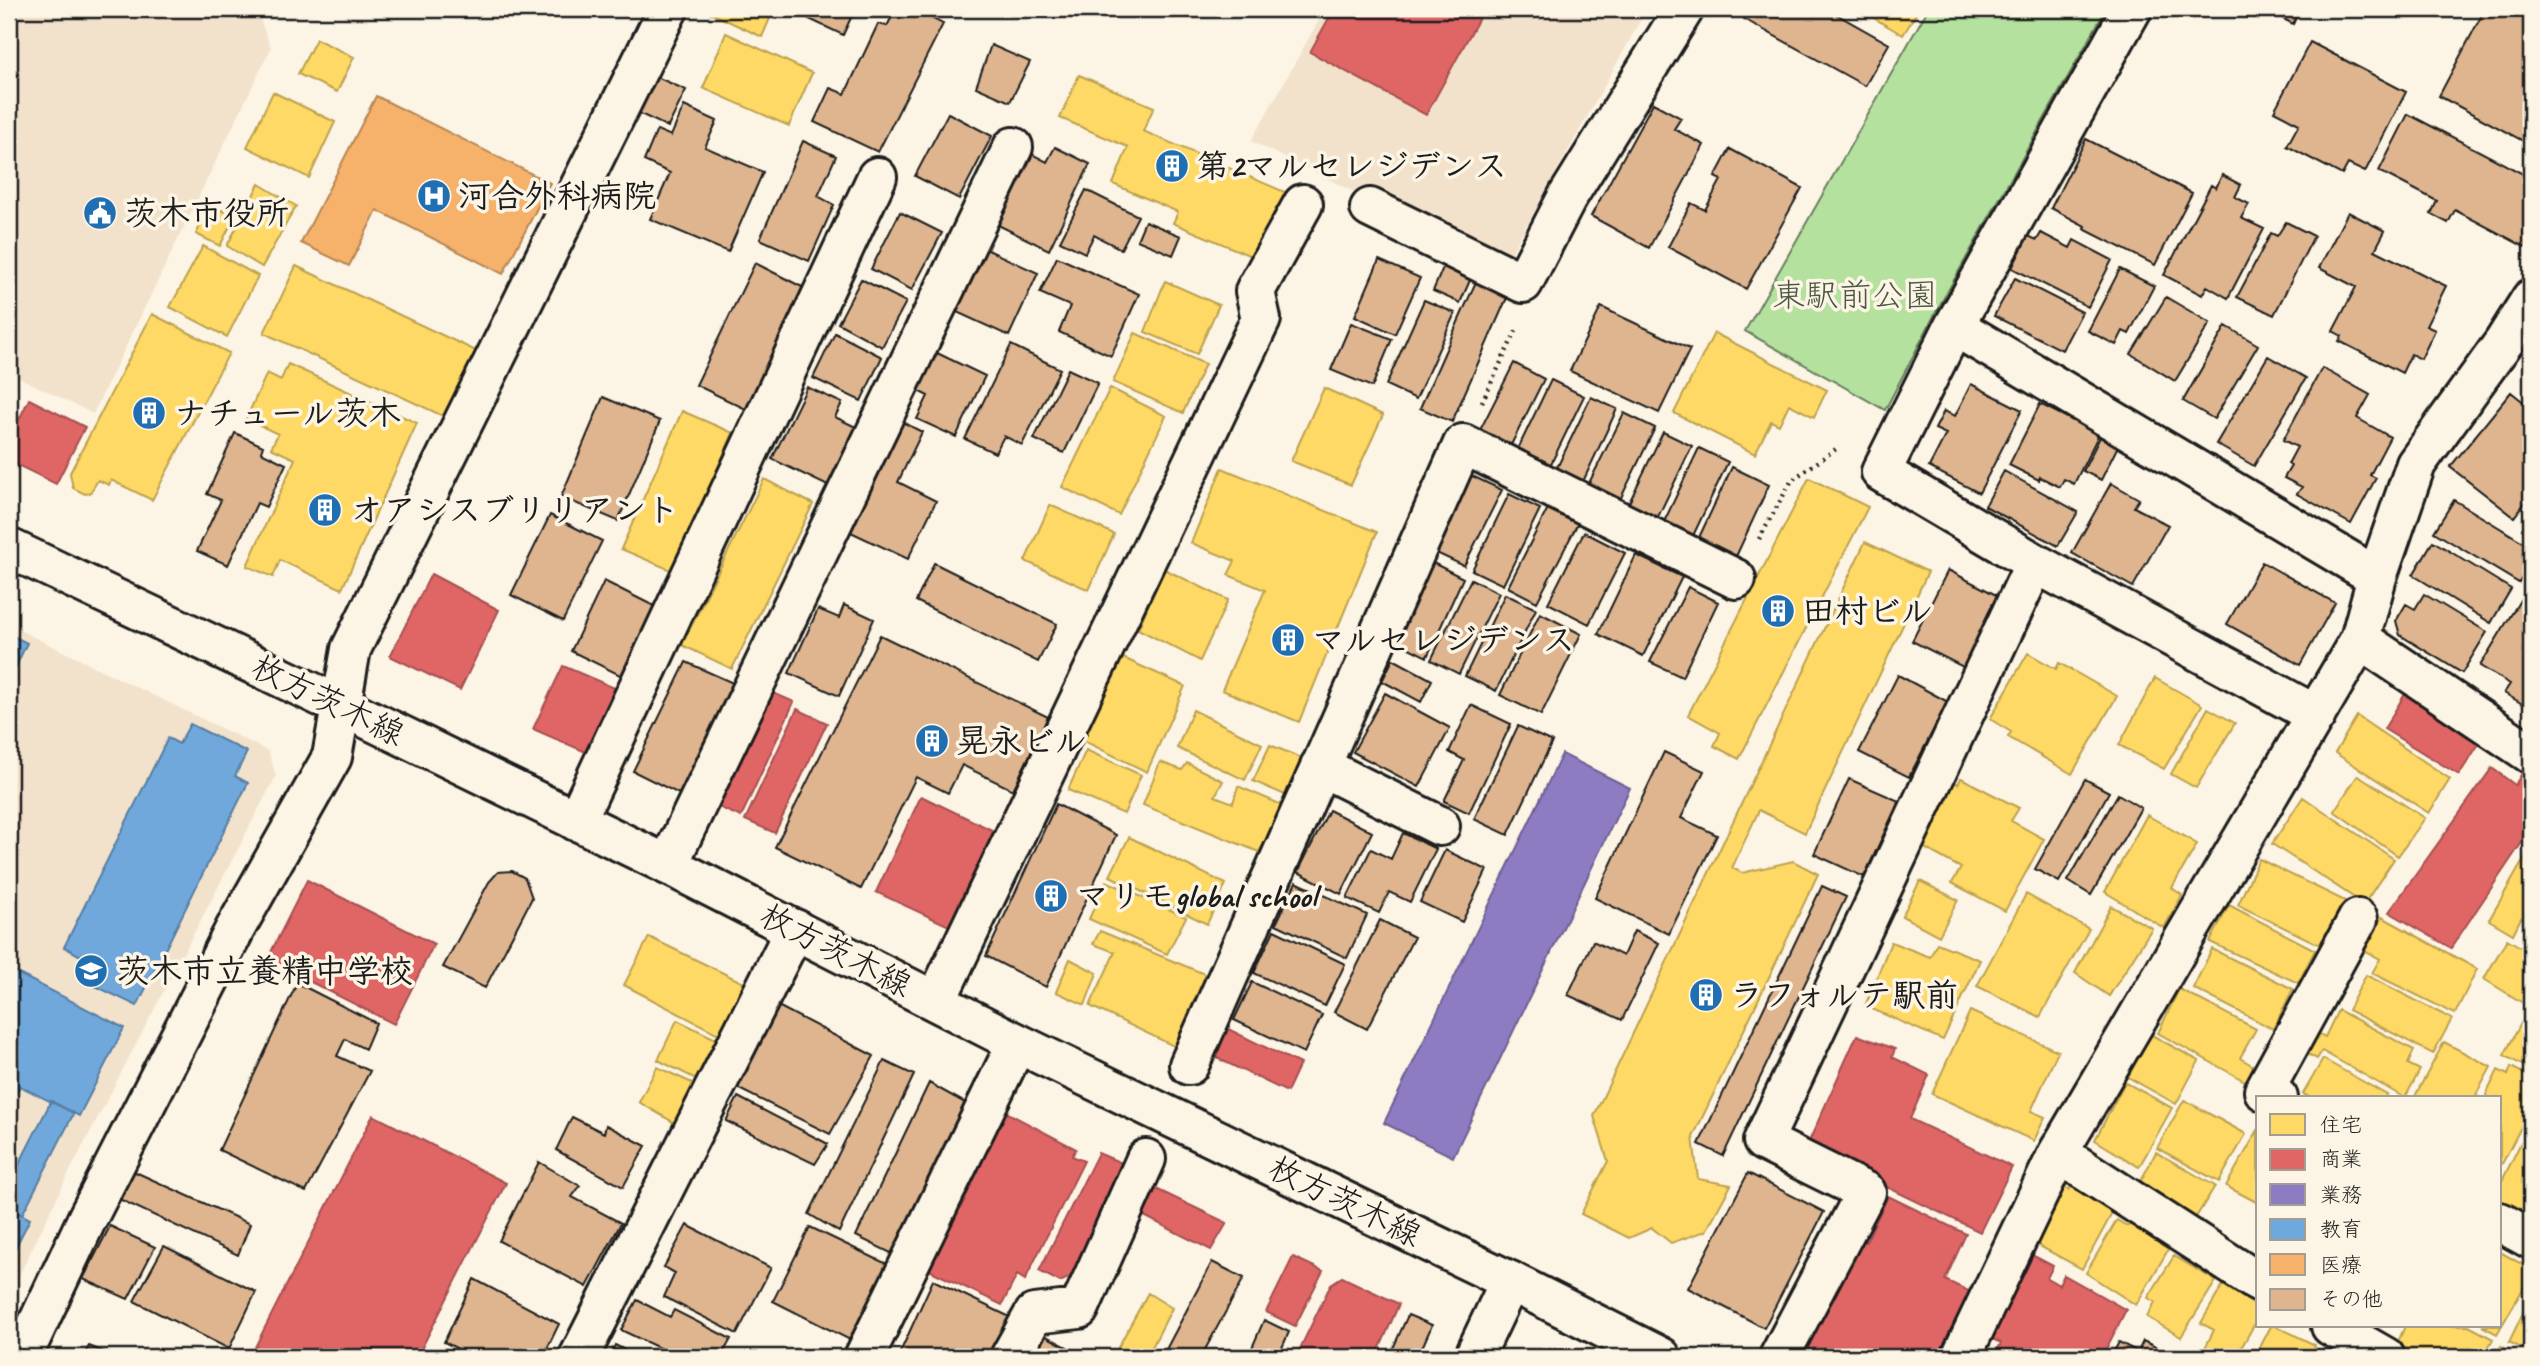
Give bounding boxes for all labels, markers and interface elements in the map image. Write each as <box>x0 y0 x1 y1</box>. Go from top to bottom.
place label: 第2マルセレジデンス <box>1196 145 1507 187</box>
building icon: 第2マルセレジデンス <box>1153 147 1191 185</box>
place label: 河合外科病院 <box>458 175 656 217</box>
hospital icon: 河合外科病院 <box>415 177 453 215</box>
place label: 茨木市役所 <box>124 192 289 234</box>
public building icon: 茨木市役所 <box>81 194 119 232</box>
park label: 東駅前公園 <box>1773 274 1938 316</box>
place label: ナチュール茨木 <box>174 392 401 434</box>
building icon: ナチュール茨木 <box>130 394 168 432</box>
place label: オアシスブリリアント <box>350 489 679 531</box>
building icon: オアシスブリリアント <box>306 491 344 529</box>
place label: 田村ビル <box>1802 590 1933 632</box>
building icon: 田村ビル <box>1759 592 1797 630</box>
place label: マルセレジデンス <box>1312 619 1575 661</box>
building icon: マルセレジデンス <box>1269 621 1307 659</box>
street label: 枚方茨木線 <box>245 645 411 755</box>
place label: 晃永ビル <box>956 720 1087 762</box>
building icon: 晃永ビル <box>913 722 951 760</box>
place label: マリモglobal school <box>1076 875 1323 917</box>
building icon: マリモglobal school <box>1032 877 1070 915</box>
street label: 枚方茨木線 <box>753 894 919 1006</box>
place label: 茨木市立養精中学校 <box>116 950 413 992</box>
school or university icon: 茨木市立養精中学校 <box>72 952 110 990</box>
place label: ラフォルテ駅前 <box>1730 974 1958 1016</box>
building icon: ラフォルテ駅前 <box>1687 976 1725 1014</box>
legend <box>2256 1096 2502 1328</box>
text: 住宅 <box>2320 1112 2362 1138</box>
street label: 枚方茨木線 <box>1262 1146 1428 1256</box>
text: 商業 <box>2320 1146 2362 1172</box>
text: 業務 <box>2320 1182 2362 1208</box>
text: 教育 <box>2320 1216 2362 1242</box>
text: 医療 <box>2320 1252 2362 1278</box>
text: その他 <box>2320 1286 2383 1312</box>

